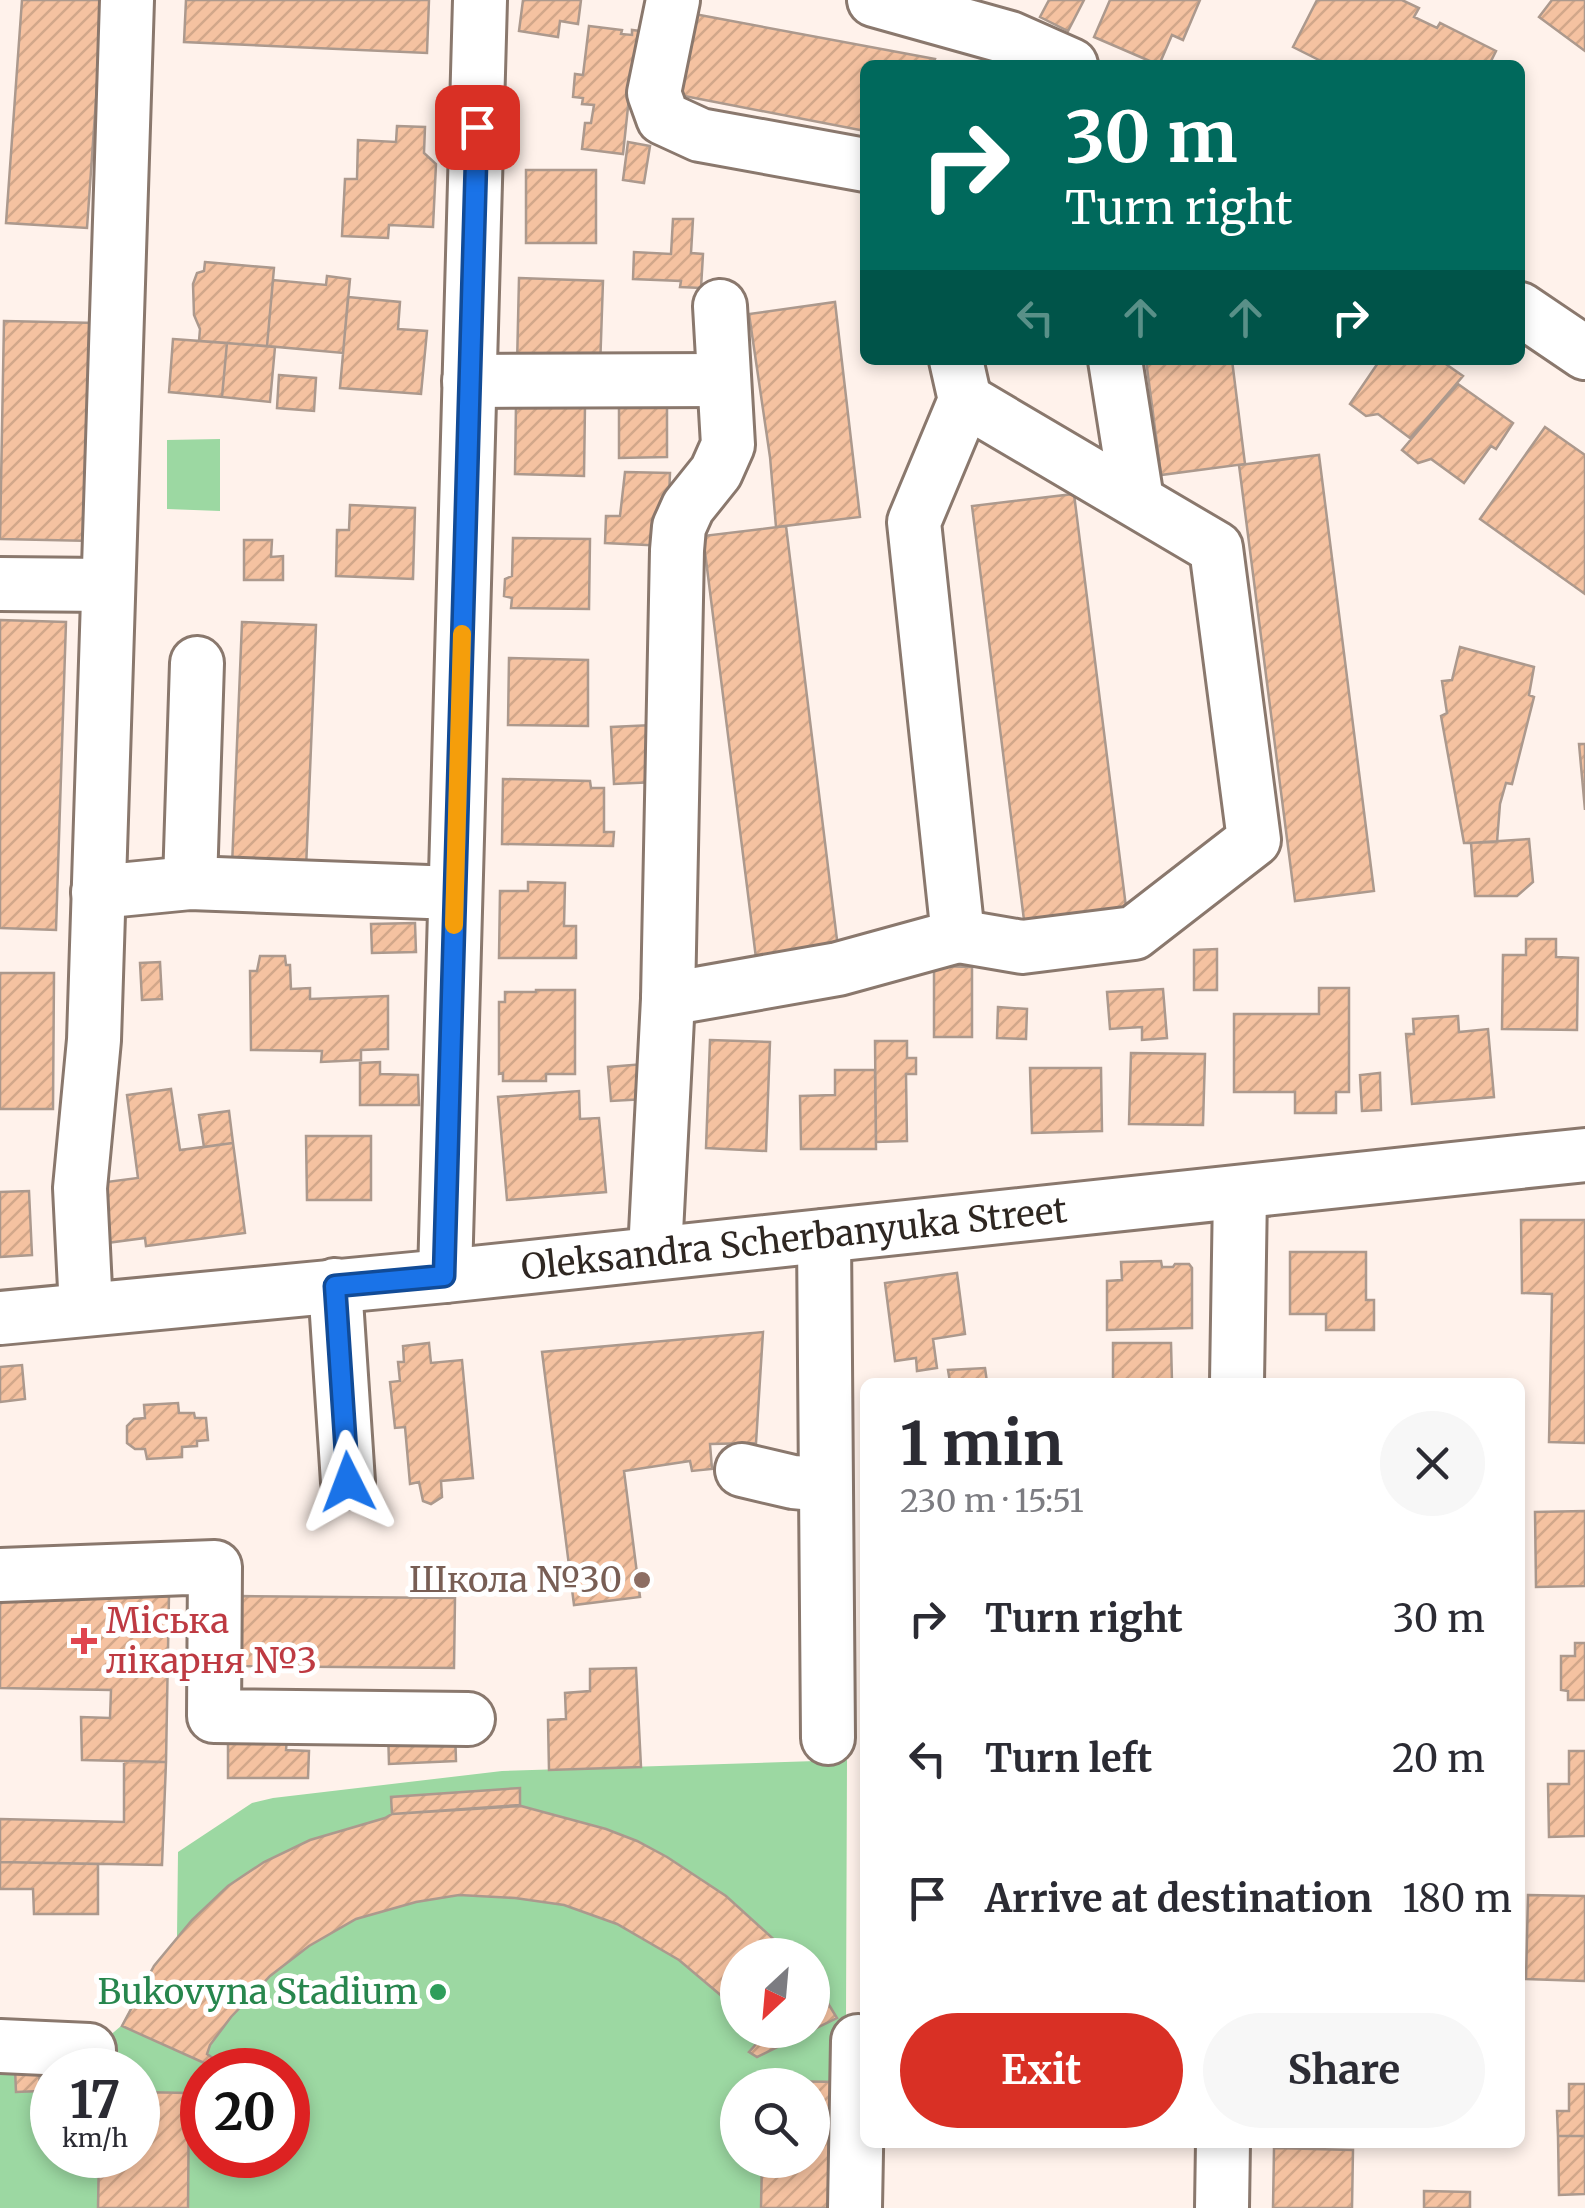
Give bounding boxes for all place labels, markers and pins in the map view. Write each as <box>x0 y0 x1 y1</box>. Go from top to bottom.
pin <box>435 85 520 170</box>
place label: Школа №30 <box>408 1558 622 1602</box>
marker: Школа №30 <box>631 1569 653 1591</box>
place label: Міська лікарня №3 <box>106 1599 317 1683</box>
marker: Міська лікарня №3 <box>71 1628 97 1654</box>
place label: Bukovyna Stadium <box>97 1970 418 2014</box>
marker: Bukovyna Stadium <box>427 1981 449 2003</box>

